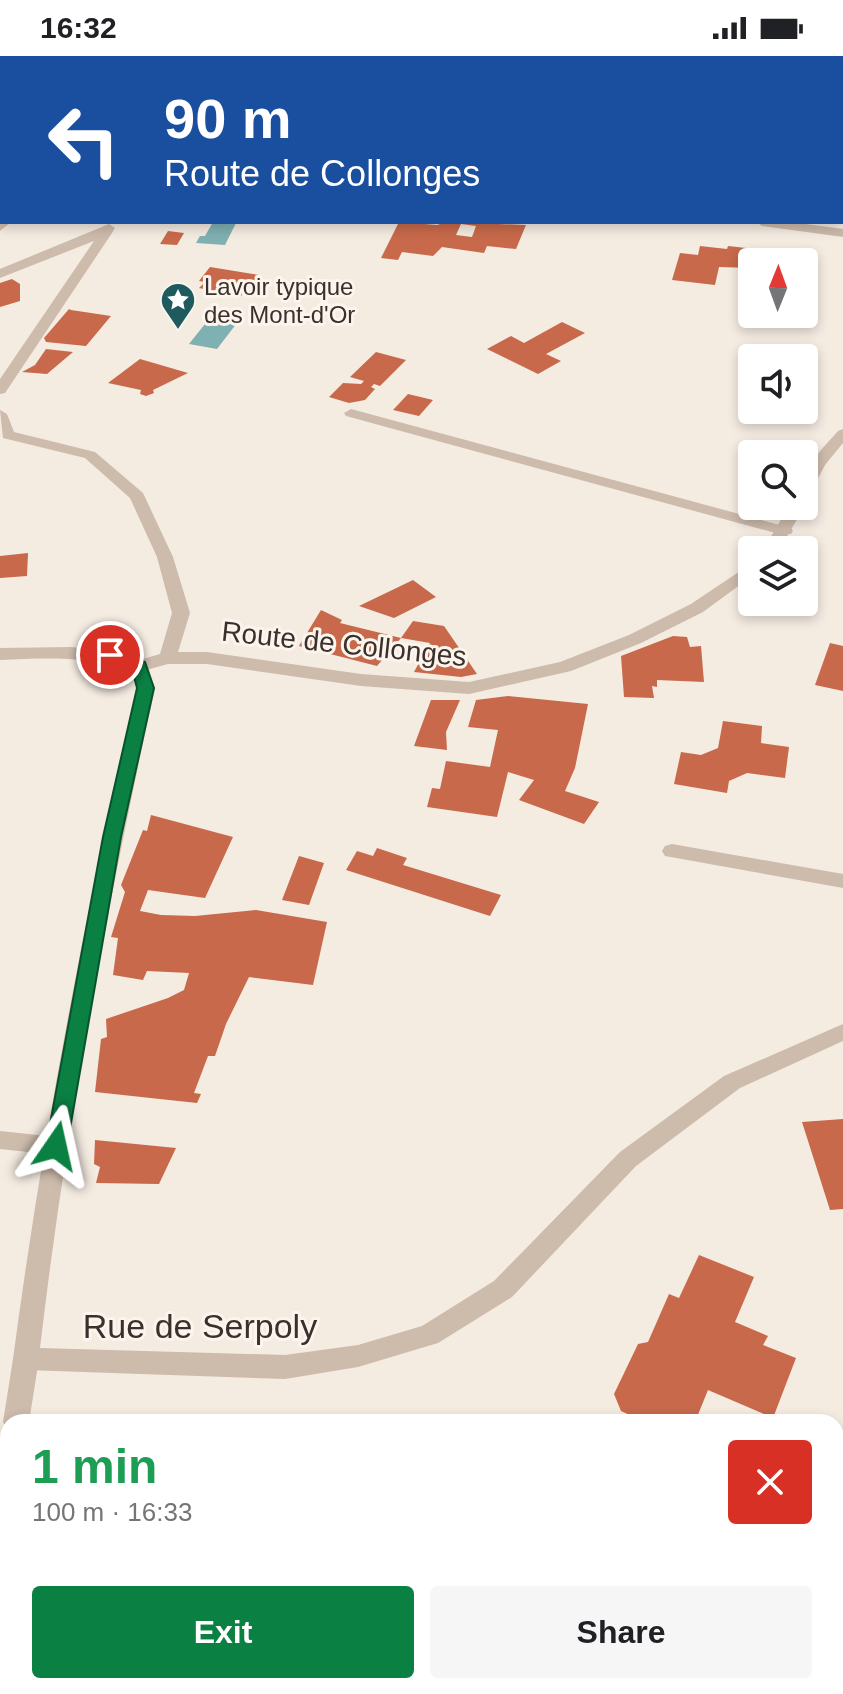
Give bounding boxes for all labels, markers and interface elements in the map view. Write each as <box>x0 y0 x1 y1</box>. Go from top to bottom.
text: 16:32 <box>40 11 117 44</box>
text: 90 m <box>164 87 292 150</box>
icon: left <box>32 88 136 192</box>
text: Route de Collonges <box>164 153 480 194</box>
north arrow <box>738 248 818 328</box>
map controls <box>738 248 818 616</box>
place label: Lavoir typique des Mont-d'Or <box>204 273 355 328</box>
place icon: Lavoir typique des Mont-d'Or <box>159 281 197 331</box>
button: sound <box>738 344 818 424</box>
button: search <box>738 440 818 520</box>
button: layers <box>738 536 818 616</box>
street label: Route de Collonges <box>220 616 468 672</box>
pin <box>76 621 144 689</box>
icon: arrive <box>88 633 132 677</box>
position arrow <box>14 1104 98 1188</box>
street label: Rue de Serpoly <box>83 1307 317 1345</box>
text: 1 min <box>32 1440 157 1493</box>
button: close <box>728 1440 812 1524</box>
text: 100 m · 16:33 <box>32 1497 192 1527</box>
button: Exit <box>32 1586 414 1678</box>
button: Share <box>430 1586 812 1678</box>

